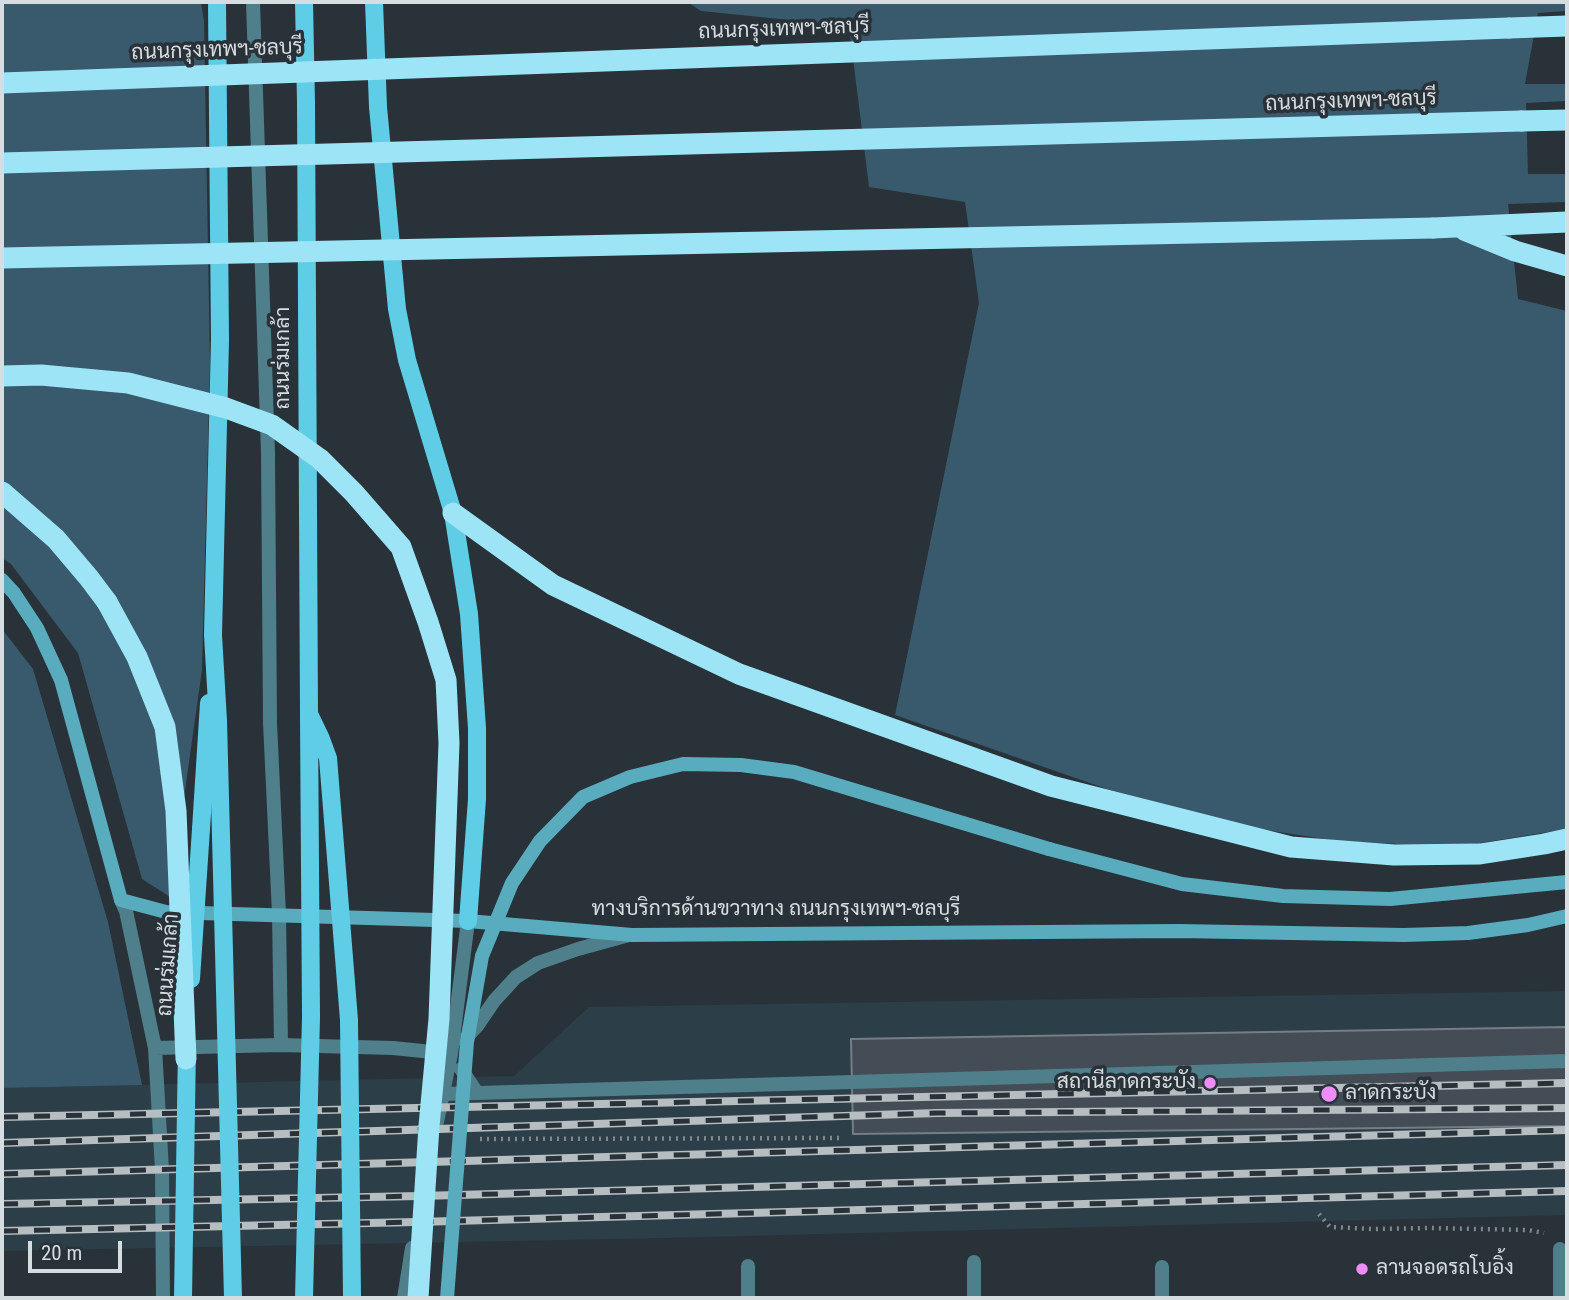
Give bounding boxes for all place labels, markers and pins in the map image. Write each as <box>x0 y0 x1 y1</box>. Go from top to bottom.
place label: สถานีลาดกระบัง <box>1057 1070 1196 1096</box>
marker: สถานีลาดกระบัง <box>1202 1075 1218 1091</box>
place label: ลาดกระบัง <box>1345 1081 1436 1107</box>
marker: ลาดกระบัง <box>1319 1084 1339 1104</box>
place label: ลานจอดรถโบอิ้ง <box>1376 1256 1514 1282</box>
marker: ลานจอดรถโบอิ้ง <box>1354 1261 1370 1277</box>

